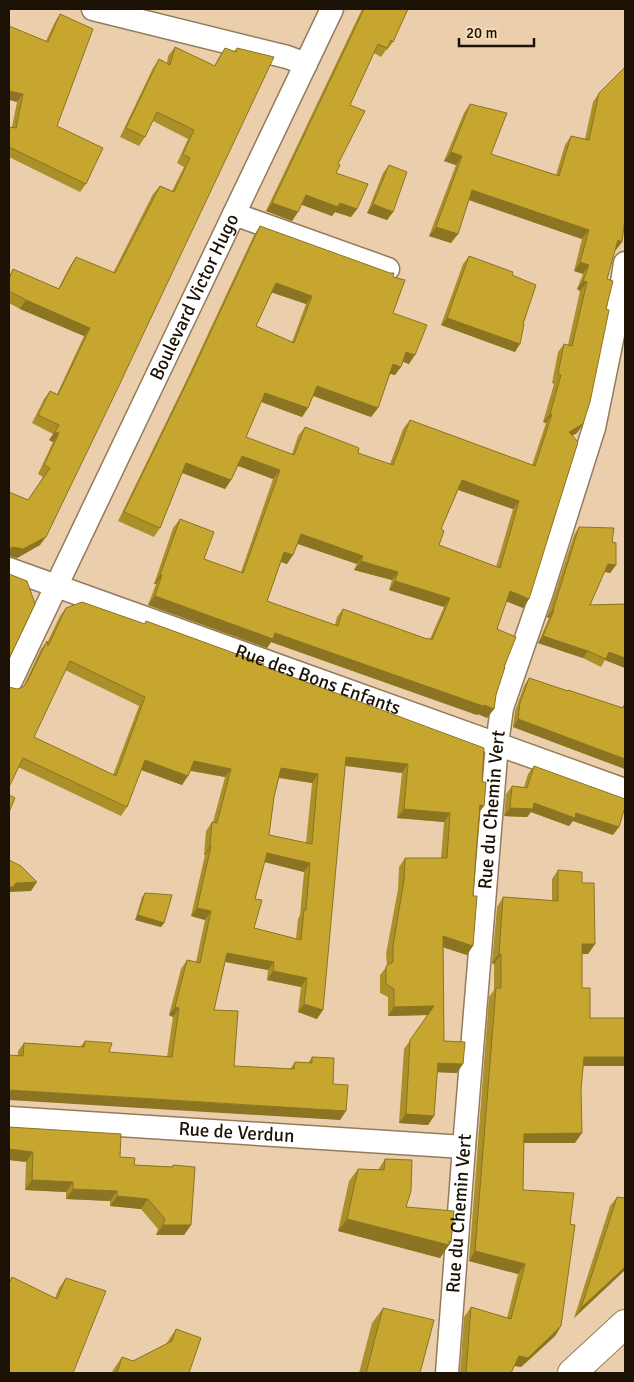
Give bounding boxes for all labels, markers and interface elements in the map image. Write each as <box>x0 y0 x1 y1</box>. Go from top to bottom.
scale bar <box>459 15 534 47</box>
text: 20 m <box>466 24 497 42</box>
street label: Boulevard Victor Hugo <box>144 210 244 384</box>
street label: Rue des Bons Enfants <box>232 639 404 720</box>
street label: Rue du Chemin Vert <box>473 728 511 890</box>
street label: Rue de Verdun <box>178 1117 295 1148</box>
street label: Rue du Chemin Vert <box>441 1133 477 1294</box>

